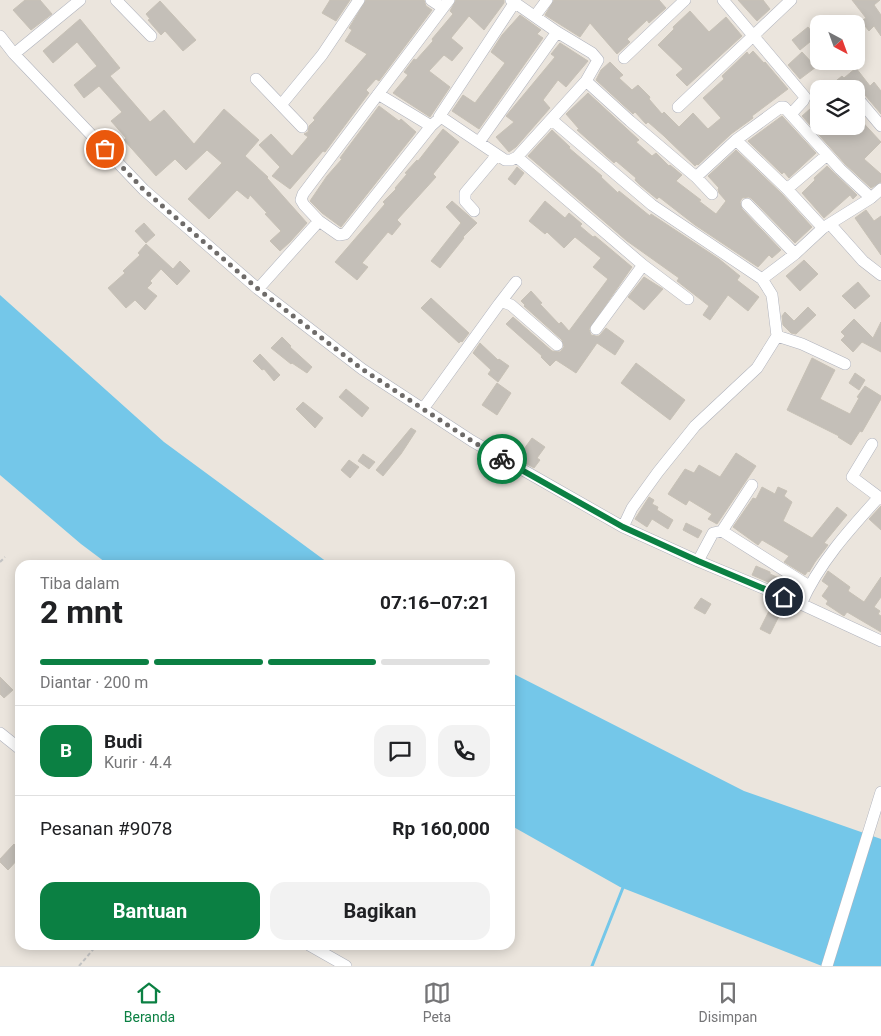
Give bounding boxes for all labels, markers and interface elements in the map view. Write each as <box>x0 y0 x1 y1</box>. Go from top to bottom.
north arrow <box>810 15 865 70</box>
map controls <box>810 15 865 135</box>
button: layers <box>810 80 865 135</box>
pin <box>84 128 126 170</box>
icon: bag <box>91 135 119 163</box>
courier <box>477 434 527 484</box>
icon: bike <box>488 445 516 473</box>
text: Tiba dalam <box>40 574 119 593</box>
pin <box>763 576 805 618</box>
icon: home <box>770 583 798 611</box>
text: 07:16–07:21 <box>380 591 490 614</box>
text: 2 mnt <box>40 593 123 631</box>
text: Diantar · 200 m <box>40 673 148 692</box>
button: chat <box>374 725 426 777</box>
button: phone <box>438 725 490 777</box>
text: Budi <box>104 730 143 753</box>
text: B <box>60 739 72 762</box>
text: Kurir · 4.4 <box>104 753 172 772</box>
text: Pesanan #9078 <box>40 817 173 840</box>
text: Rp 160,000 <box>392 817 490 840</box>
button: Bantuan <box>40 882 260 940</box>
button: Bagikan <box>270 882 490 940</box>
tab: Beranda <box>124 979 175 1025</box>
tab: Peta <box>423 979 451 1025</box>
tab: Disimpan <box>699 979 757 1025</box>

